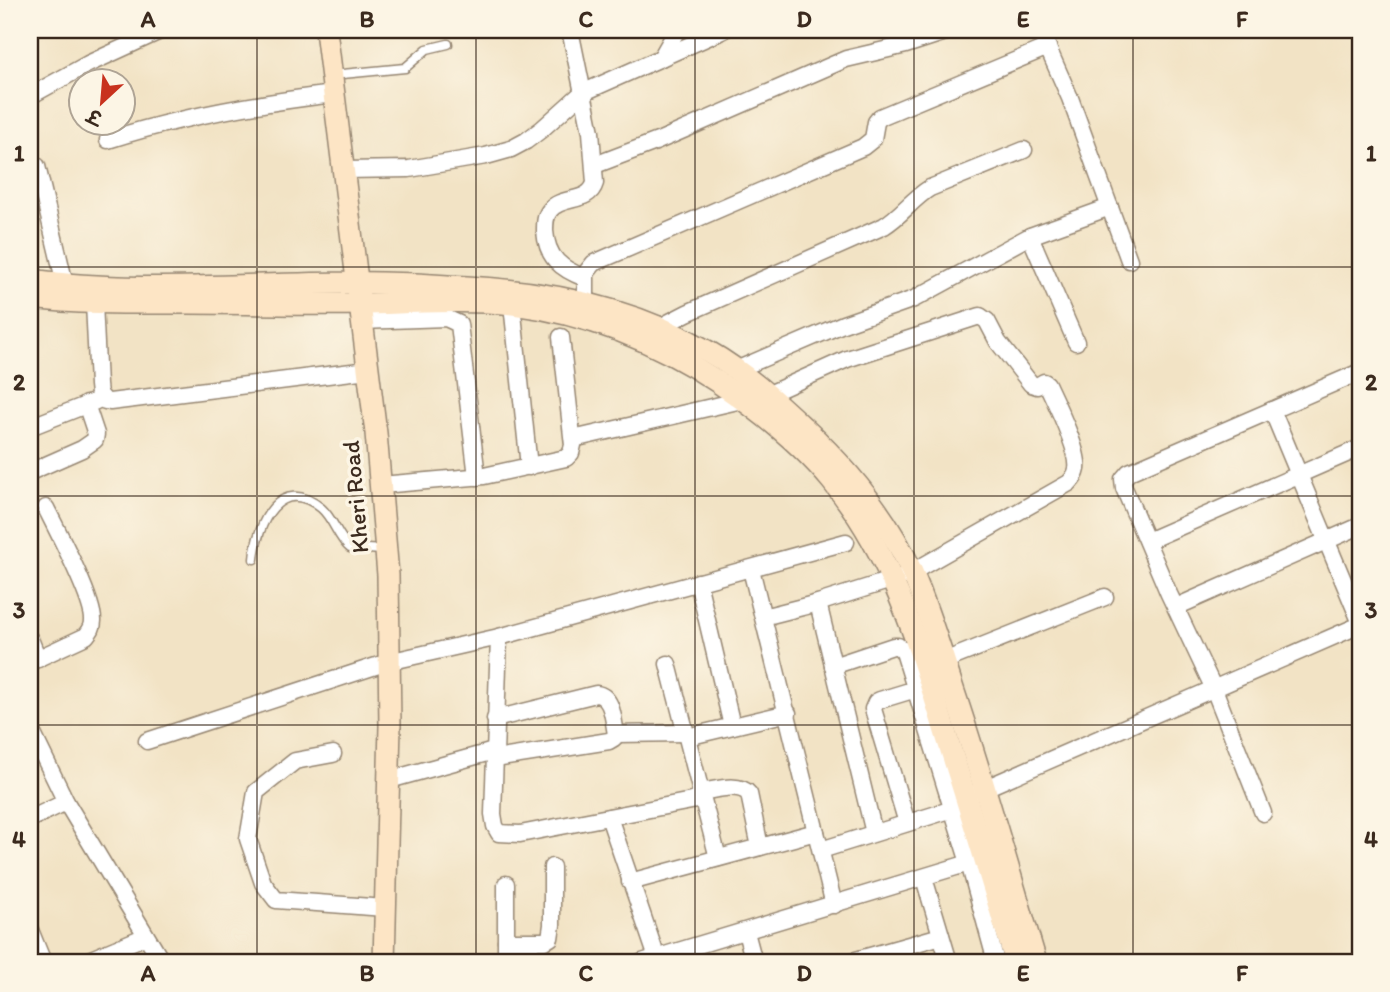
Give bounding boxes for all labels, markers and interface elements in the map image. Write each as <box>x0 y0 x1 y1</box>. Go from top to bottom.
text: A <box>140 5 156 33</box>
text: B <box>360 5 375 33</box>
text: C <box>579 5 594 33</box>
text: D <box>796 5 812 33</box>
text: E <box>1017 5 1030 33</box>
text: F <box>1236 5 1249 33</box>
north arrow <box>66 66 136 136</box>
text: उ <box>82 103 107 131</box>
text: 1 <box>14 139 25 167</box>
text: 1 <box>1366 139 1377 167</box>
text: 2 <box>13 368 26 396</box>
text: 2 <box>1365 368 1378 396</box>
street label: Kheri Road <box>336 439 374 555</box>
text: 3 <box>13 596 26 624</box>
text: 3 <box>1365 596 1378 624</box>
text: 4 <box>12 825 26 853</box>
text: 4 <box>1364 825 1378 853</box>
text: A <box>140 959 156 987</box>
text: B <box>360 959 375 987</box>
text: C <box>579 959 594 987</box>
text: D <box>796 959 812 987</box>
text: E <box>1017 959 1030 987</box>
text: F <box>1236 959 1249 987</box>

